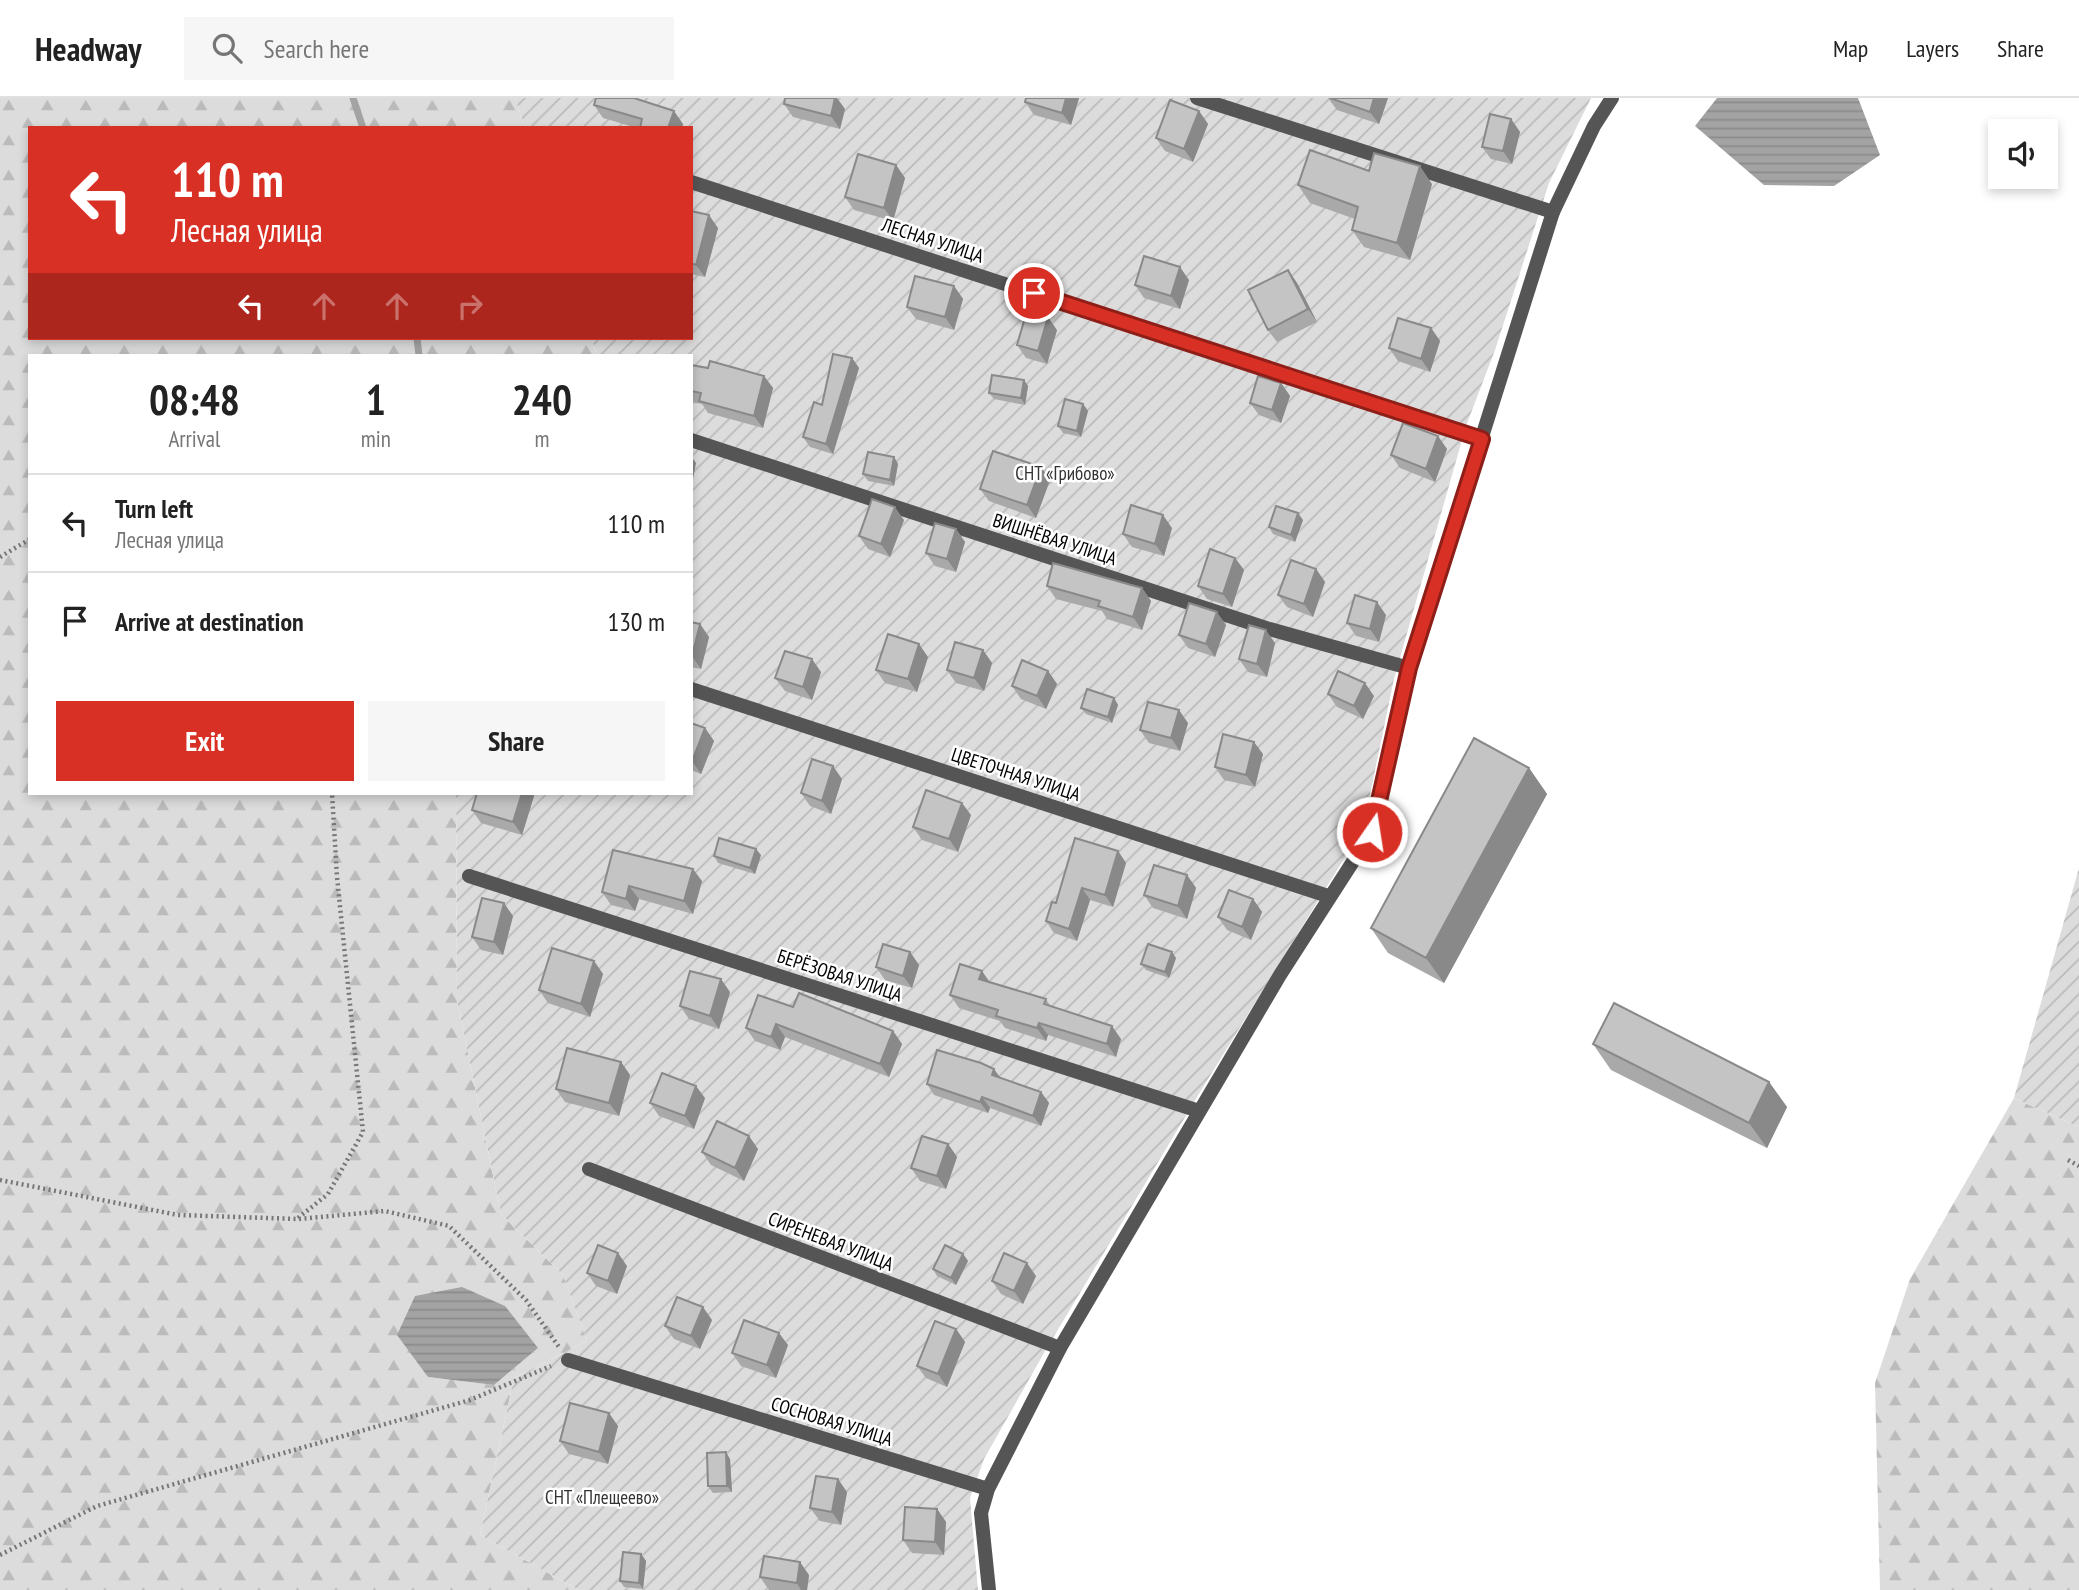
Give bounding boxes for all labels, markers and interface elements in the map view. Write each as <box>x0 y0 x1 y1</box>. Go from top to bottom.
search box <box>184 17 674 80</box>
text: Headway <box>35 27 142 70</box>
icon: search <box>208 29 246 67</box>
text: Search here <box>264 32 369 65</box>
text: Map <box>1833 33 1868 64</box>
text: Layers <box>1906 33 1959 64</box>
text: Share <box>1997 33 2044 64</box>
map controls <box>1988 119 2058 189</box>
button: sound <box>1988 119 2058 189</box>
text: 110 m <box>171 147 284 211</box>
icon: left <box>56 154 147 245</box>
text: Лесная улица <box>171 209 323 251</box>
street label: ЛЕСНАЯ УЛИЦА <box>878 212 987 268</box>
pin <box>1004 263 1064 323</box>
icon: arrive <box>1015 274 1053 312</box>
icon: left <box>232 287 270 325</box>
icon: ahead <box>305 287 343 325</box>
icon: ahead <box>378 287 416 325</box>
icon: right <box>451 287 489 325</box>
text: 08:48 <box>149 372 240 427</box>
text: 1 <box>366 372 386 427</box>
text: 240 <box>512 372 572 427</box>
text: Arrival <box>168 424 220 453</box>
text: min <box>361 424 391 453</box>
text: m <box>534 424 549 453</box>
park label: СНТ «Грибово» <box>1015 461 1115 485</box>
text: Turn left <box>115 492 193 525</box>
icon: left <box>56 504 94 542</box>
text: 110 m <box>607 507 665 540</box>
street label: ВИШНЁВАЯ УЛИЦА <box>990 508 1120 570</box>
text: Лесная улица <box>115 525 224 554</box>
icon: arrive <box>56 602 94 640</box>
text: Arrive at destination <box>115 605 304 638</box>
text: 130 m <box>607 605 665 638</box>
button: Exit <box>56 701 354 781</box>
button: Share <box>368 701 665 781</box>
street label: ЦВЕТОЧНАЯ УЛИЦА <box>948 742 1084 806</box>
position arrow <box>1335 795 1409 869</box>
street label: БЕРЁЗОВАЯ УЛИЦА <box>774 944 906 1006</box>
street label: СИРЕНЕВАЯ УЛИЦА <box>765 1206 897 1276</box>
street label: СОСНОВАЯ УЛИЦА <box>768 1391 896 1451</box>
park label: СНТ «Плещеево» <box>545 1485 659 1509</box>

